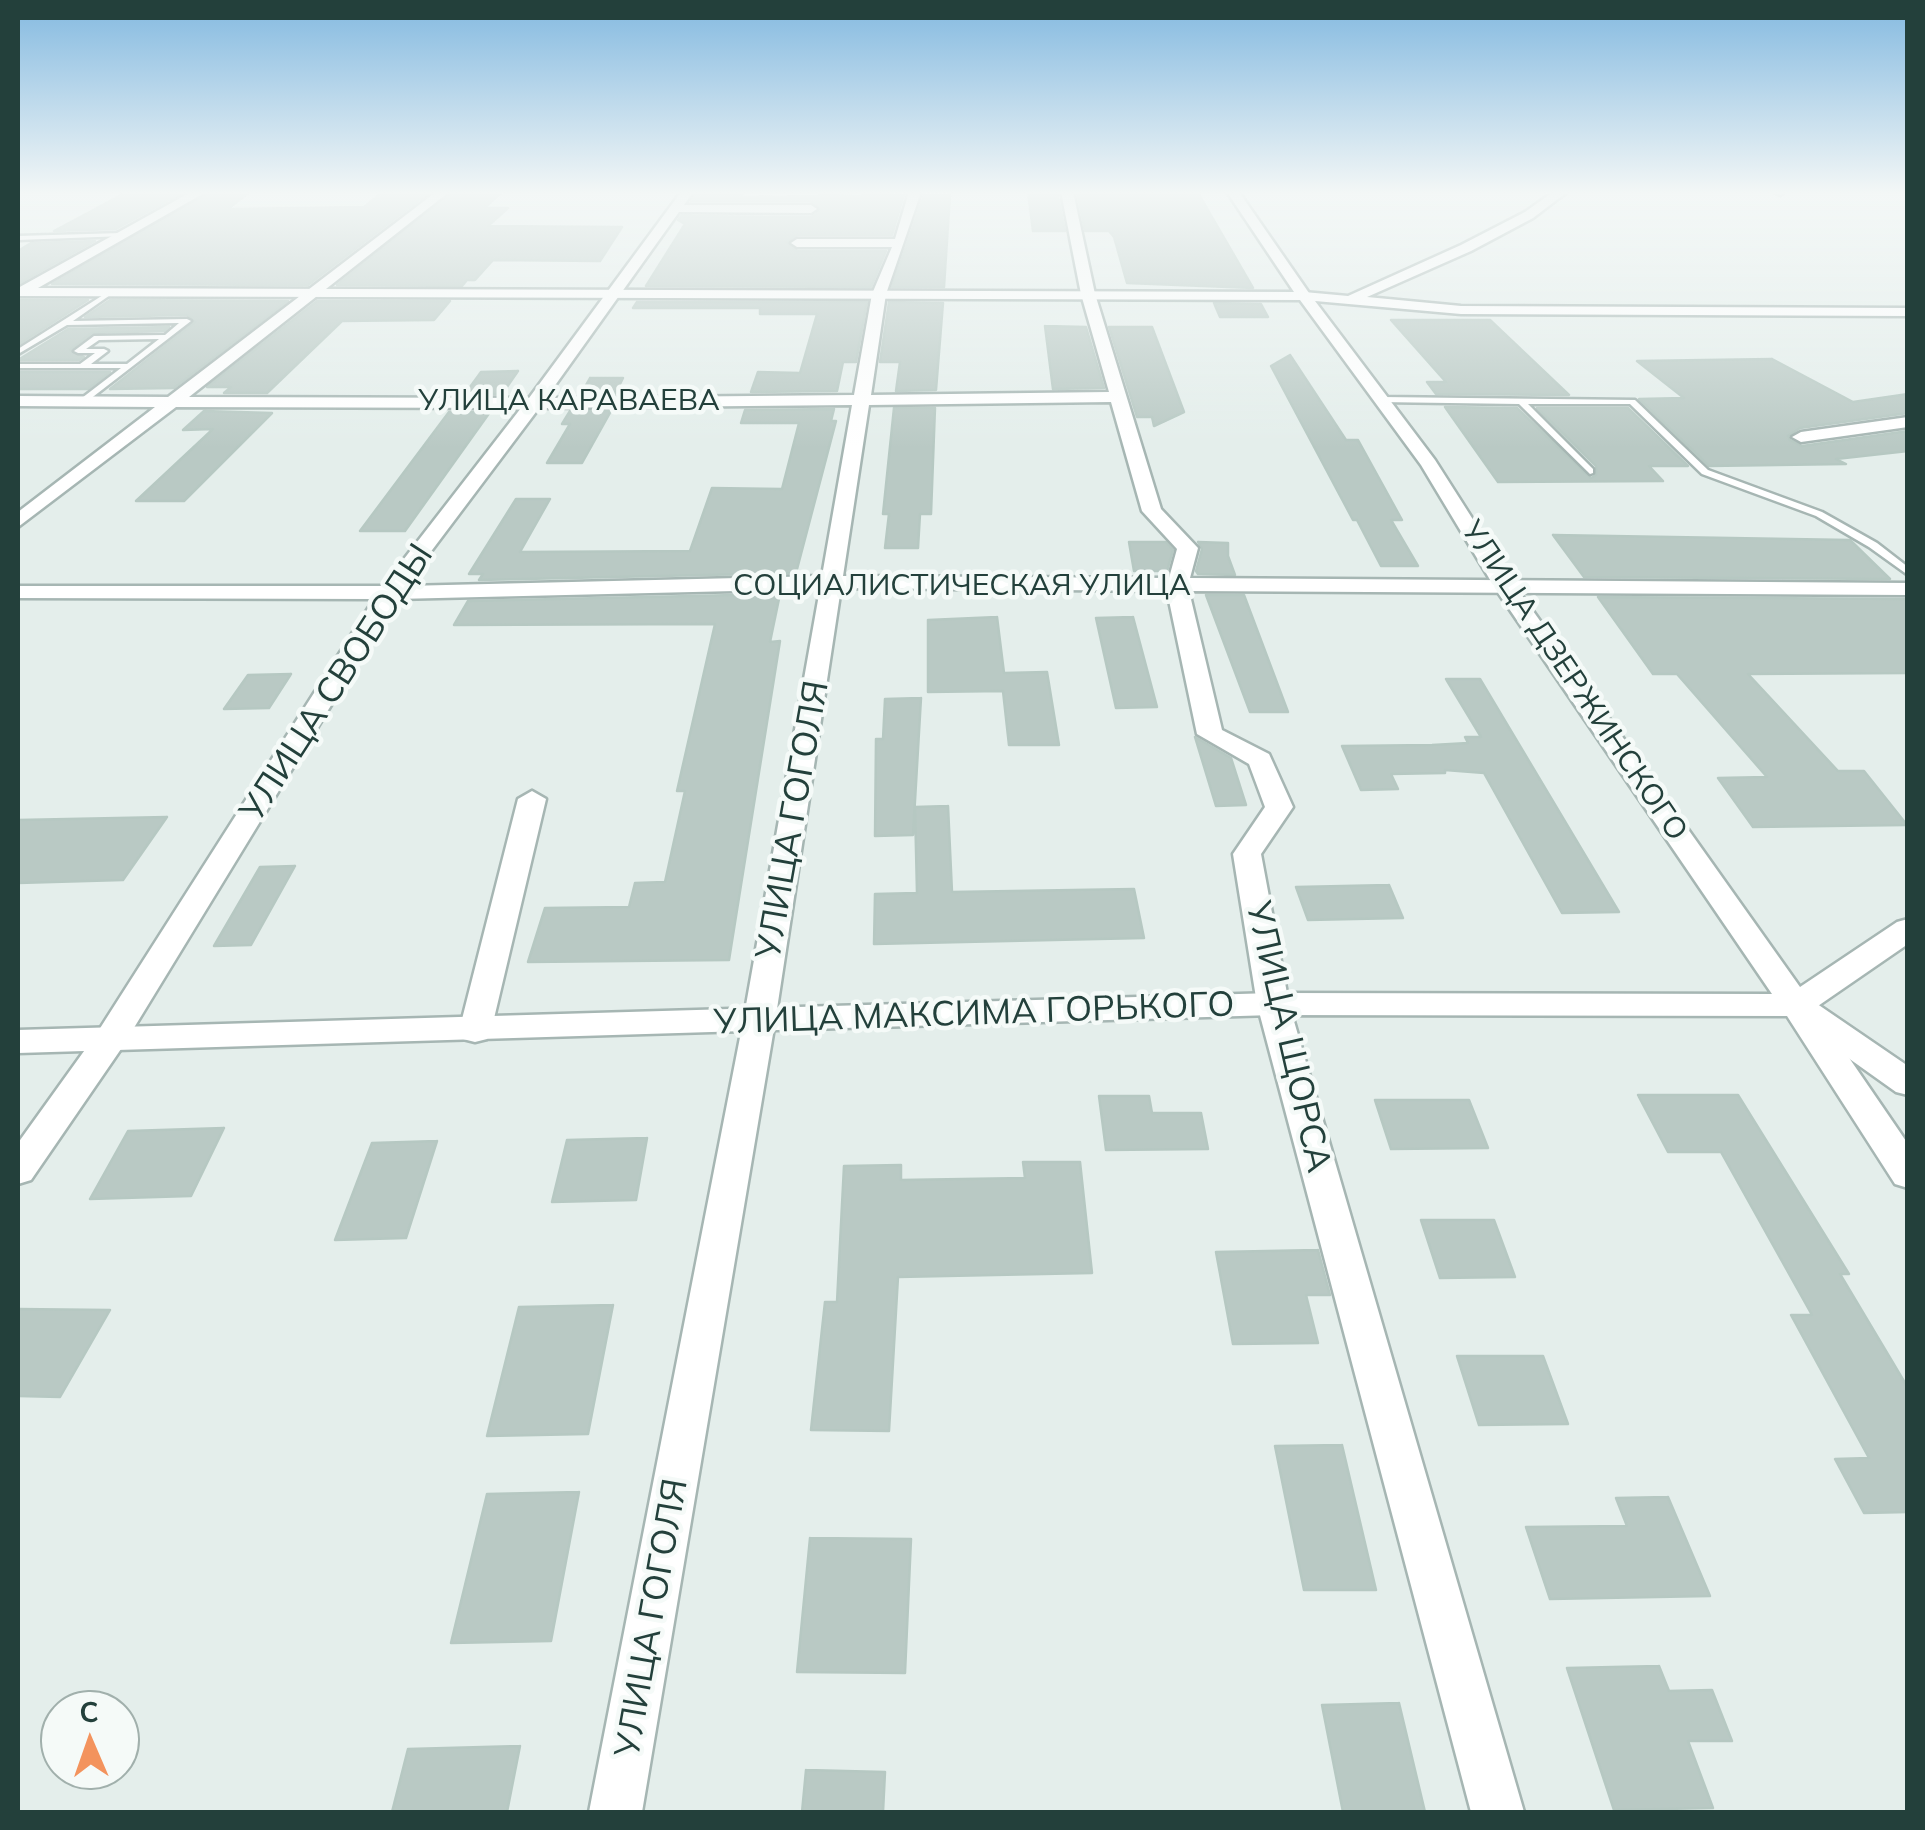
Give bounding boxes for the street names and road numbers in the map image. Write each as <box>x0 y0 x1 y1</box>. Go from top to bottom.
street label: УЛИЦА КАРАВАЕВА <box>418 383 720 419</box>
street label: УЛИЦА ДЗЕРЖИНСКОГО <box>1453 514 1695 848</box>
street label: УЛИЦА СВОБОДЫ <box>232 536 442 830</box>
street label: СОЦИАЛИСТИЧЕСКАЯ УЛИЦА <box>733 568 1191 604</box>
street label: УЛИЦА ГОГОЛЯ <box>748 677 838 963</box>
street label: УЛИЦА ЩОРСА <box>1236 897 1340 1177</box>
street label: УЛИЦА МАКСИМА ГОРЬКОГО <box>713 984 1235 1044</box>
street label: УЛИЦА ГОГОЛЯ <box>607 1475 697 1761</box>

